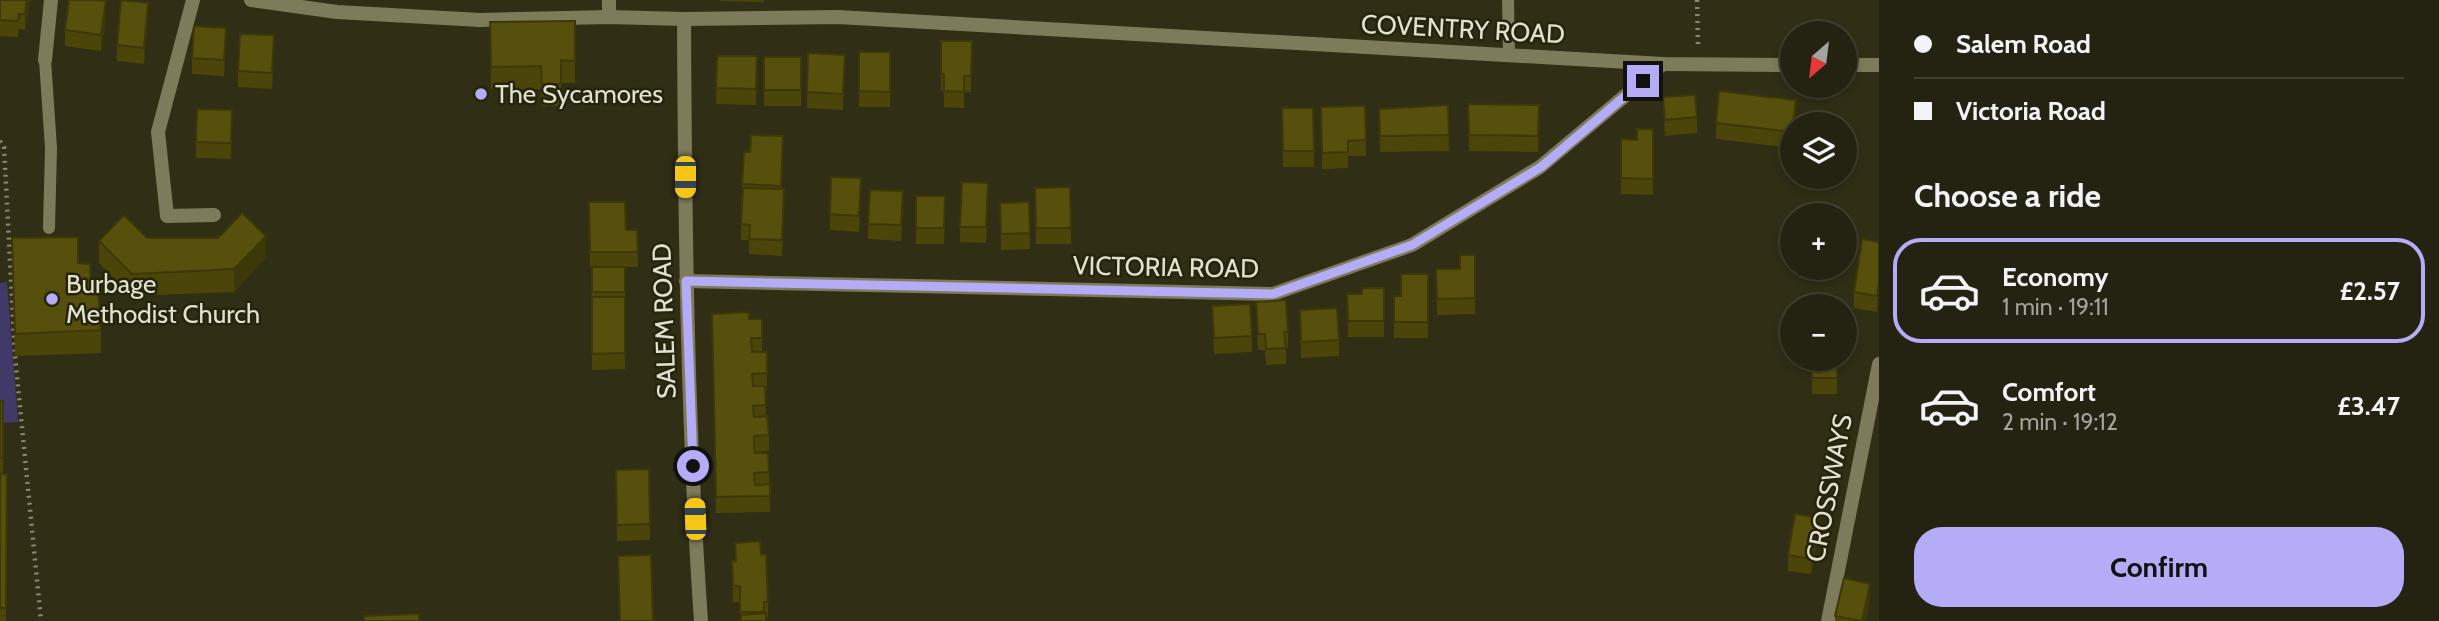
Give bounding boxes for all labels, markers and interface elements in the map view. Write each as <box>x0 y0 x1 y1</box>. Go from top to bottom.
street label: COVENTRY ROAD <box>1360 8 1566 50</box>
north arrow <box>1780 21 1857 98</box>
map controls <box>1780 21 1857 371</box>
text: Salem Road <box>1956 28 2091 60</box>
route end <box>1627 65 1659 97</box>
place label: The Sycamores <box>495 78 663 110</box>
marker: The Sycamores <box>473 86 489 102</box>
text: Victoria Road <box>1956 95 2106 127</box>
button: layers <box>1780 112 1857 189</box>
car <box>675 156 696 198</box>
text: Choose a ride <box>1914 176 2101 215</box>
button: + <box>1780 203 1857 280</box>
street label: SALEM ROAD <box>645 243 683 399</box>
street label: VICTORIA ROAD <box>1073 249 1259 285</box>
icon: car <box>1918 259 1981 322</box>
text: Economy <box>2002 261 2108 293</box>
place label: Burbage Methodist Church <box>66 268 260 330</box>
text: £2.57 <box>2340 275 2400 307</box>
marker: Burbage Methodist Church <box>44 291 60 307</box>
text: 1 min · 19:11 <box>2002 293 2109 321</box>
button: − <box>1780 294 1857 371</box>
icon: car <box>1918 374 1981 437</box>
text: Comfort <box>2002 376 2096 408</box>
text: £3.47 <box>2337 390 2400 422</box>
text: 2 min · 19:12 <box>2002 408 2118 436</box>
street label: CROSSWAYS <box>1799 411 1859 565</box>
route start <box>677 450 709 482</box>
car <box>684 498 707 540</box>
button: Confirm <box>1914 527 2404 607</box>

